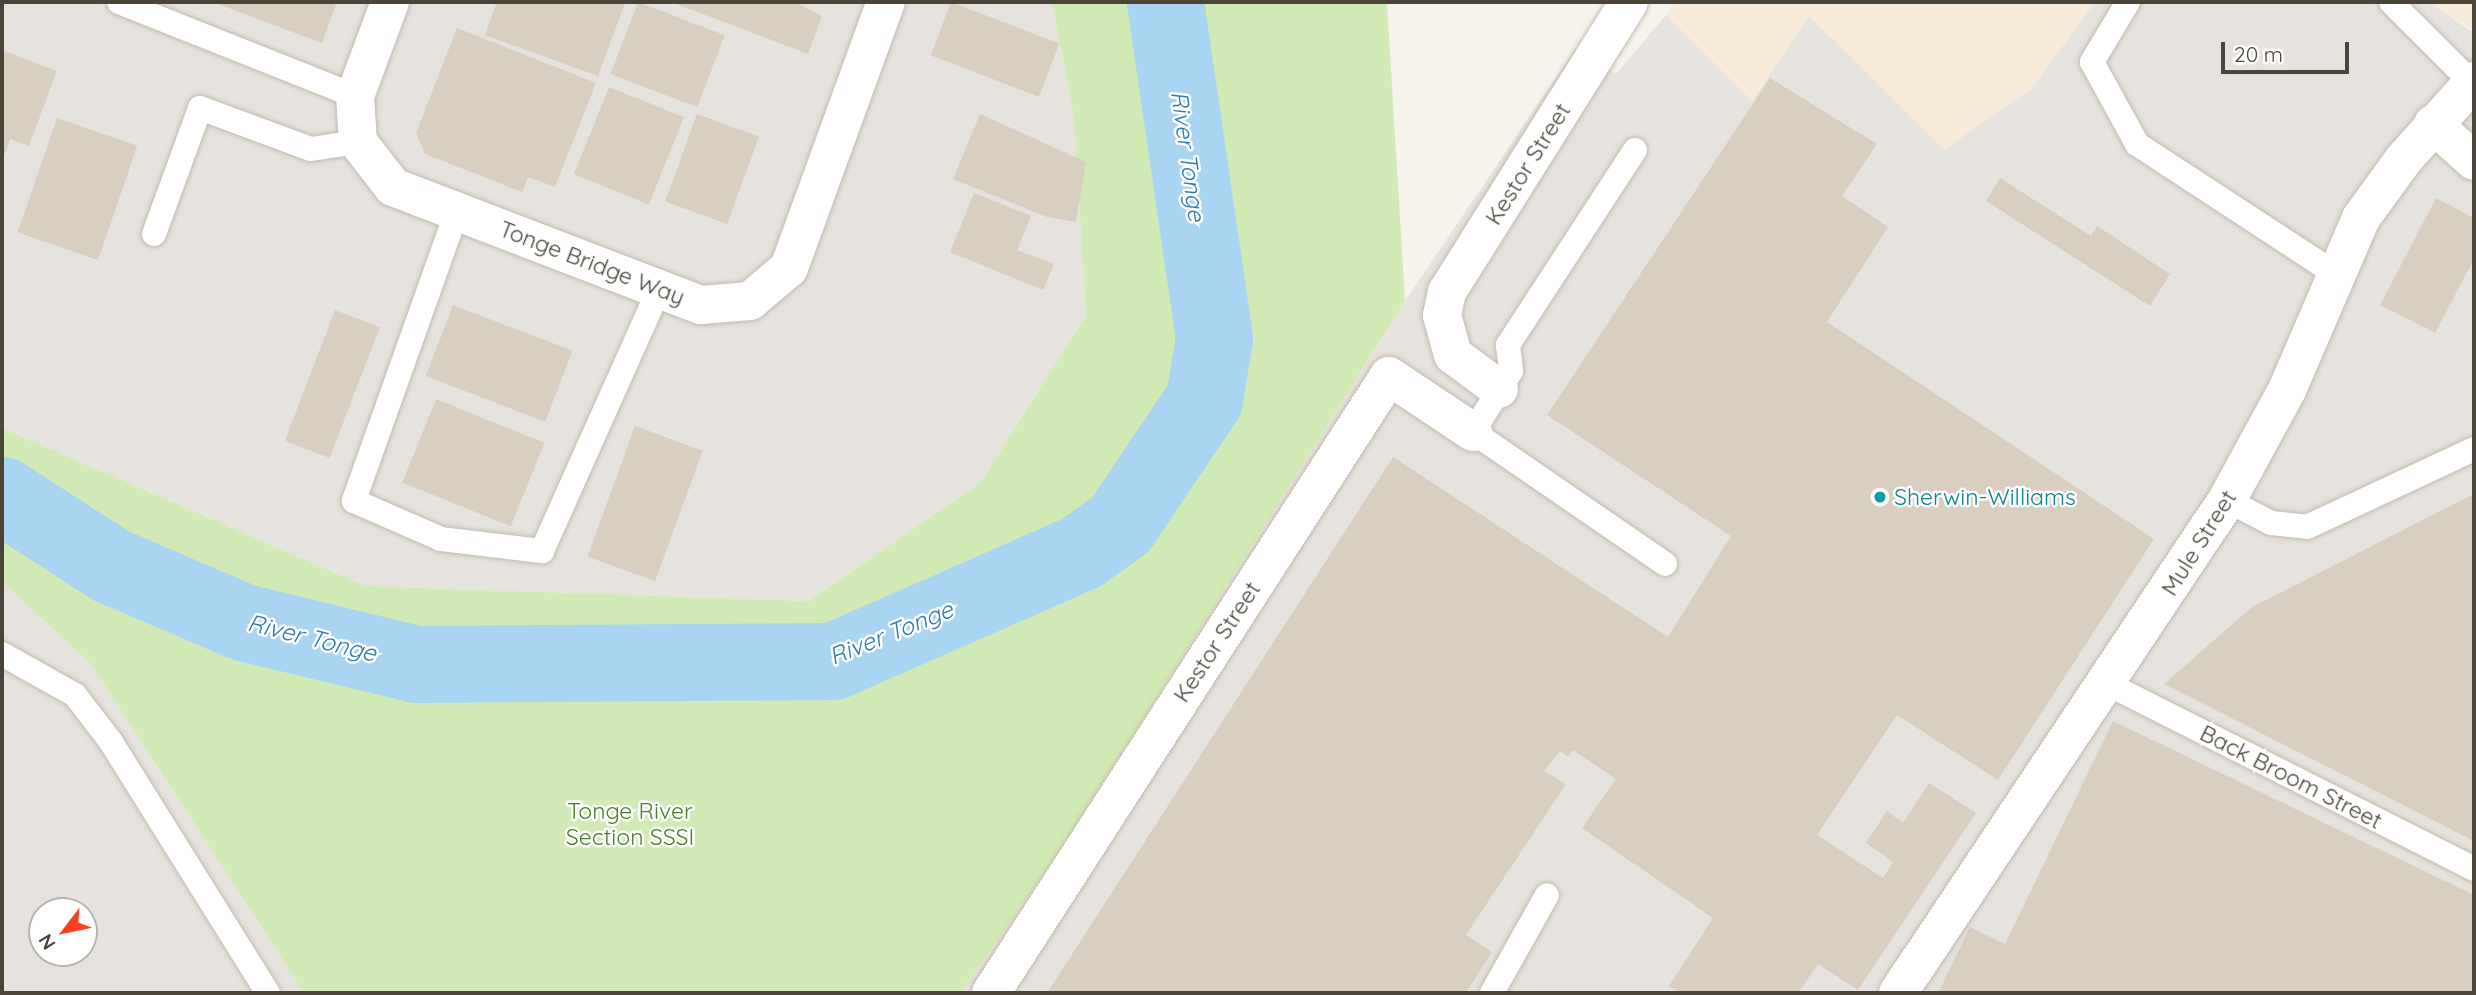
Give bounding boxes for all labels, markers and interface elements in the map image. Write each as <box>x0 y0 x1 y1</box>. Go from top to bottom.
scale bar <box>2224 28 2352 72</box>
text: 20 m <box>2234 41 2283 67</box>
water label: River Tonge <box>1165 89 1211 223</box>
street label: Kestor Street <box>1480 98 1576 230</box>
street label: Tonge Bridge Way <box>495 215 689 311</box>
place label: Sherwin-Williams <box>1894 483 2076 511</box>
street label: Mule Street <box>2156 485 2242 601</box>
marker: Sherwin-Williams <box>1872 489 1888 505</box>
street label: Kestor Street <box>1168 576 1266 708</box>
water label: River Tonge <box>825 595 957 671</box>
water label: River Tonge <box>245 608 379 668</box>
street label: Back Broom Street <box>2195 719 2387 835</box>
park label: Tonge River Section SSSI <box>566 797 694 851</box>
north arrow <box>28 897 98 967</box>
text: N <box>33 930 61 954</box>

